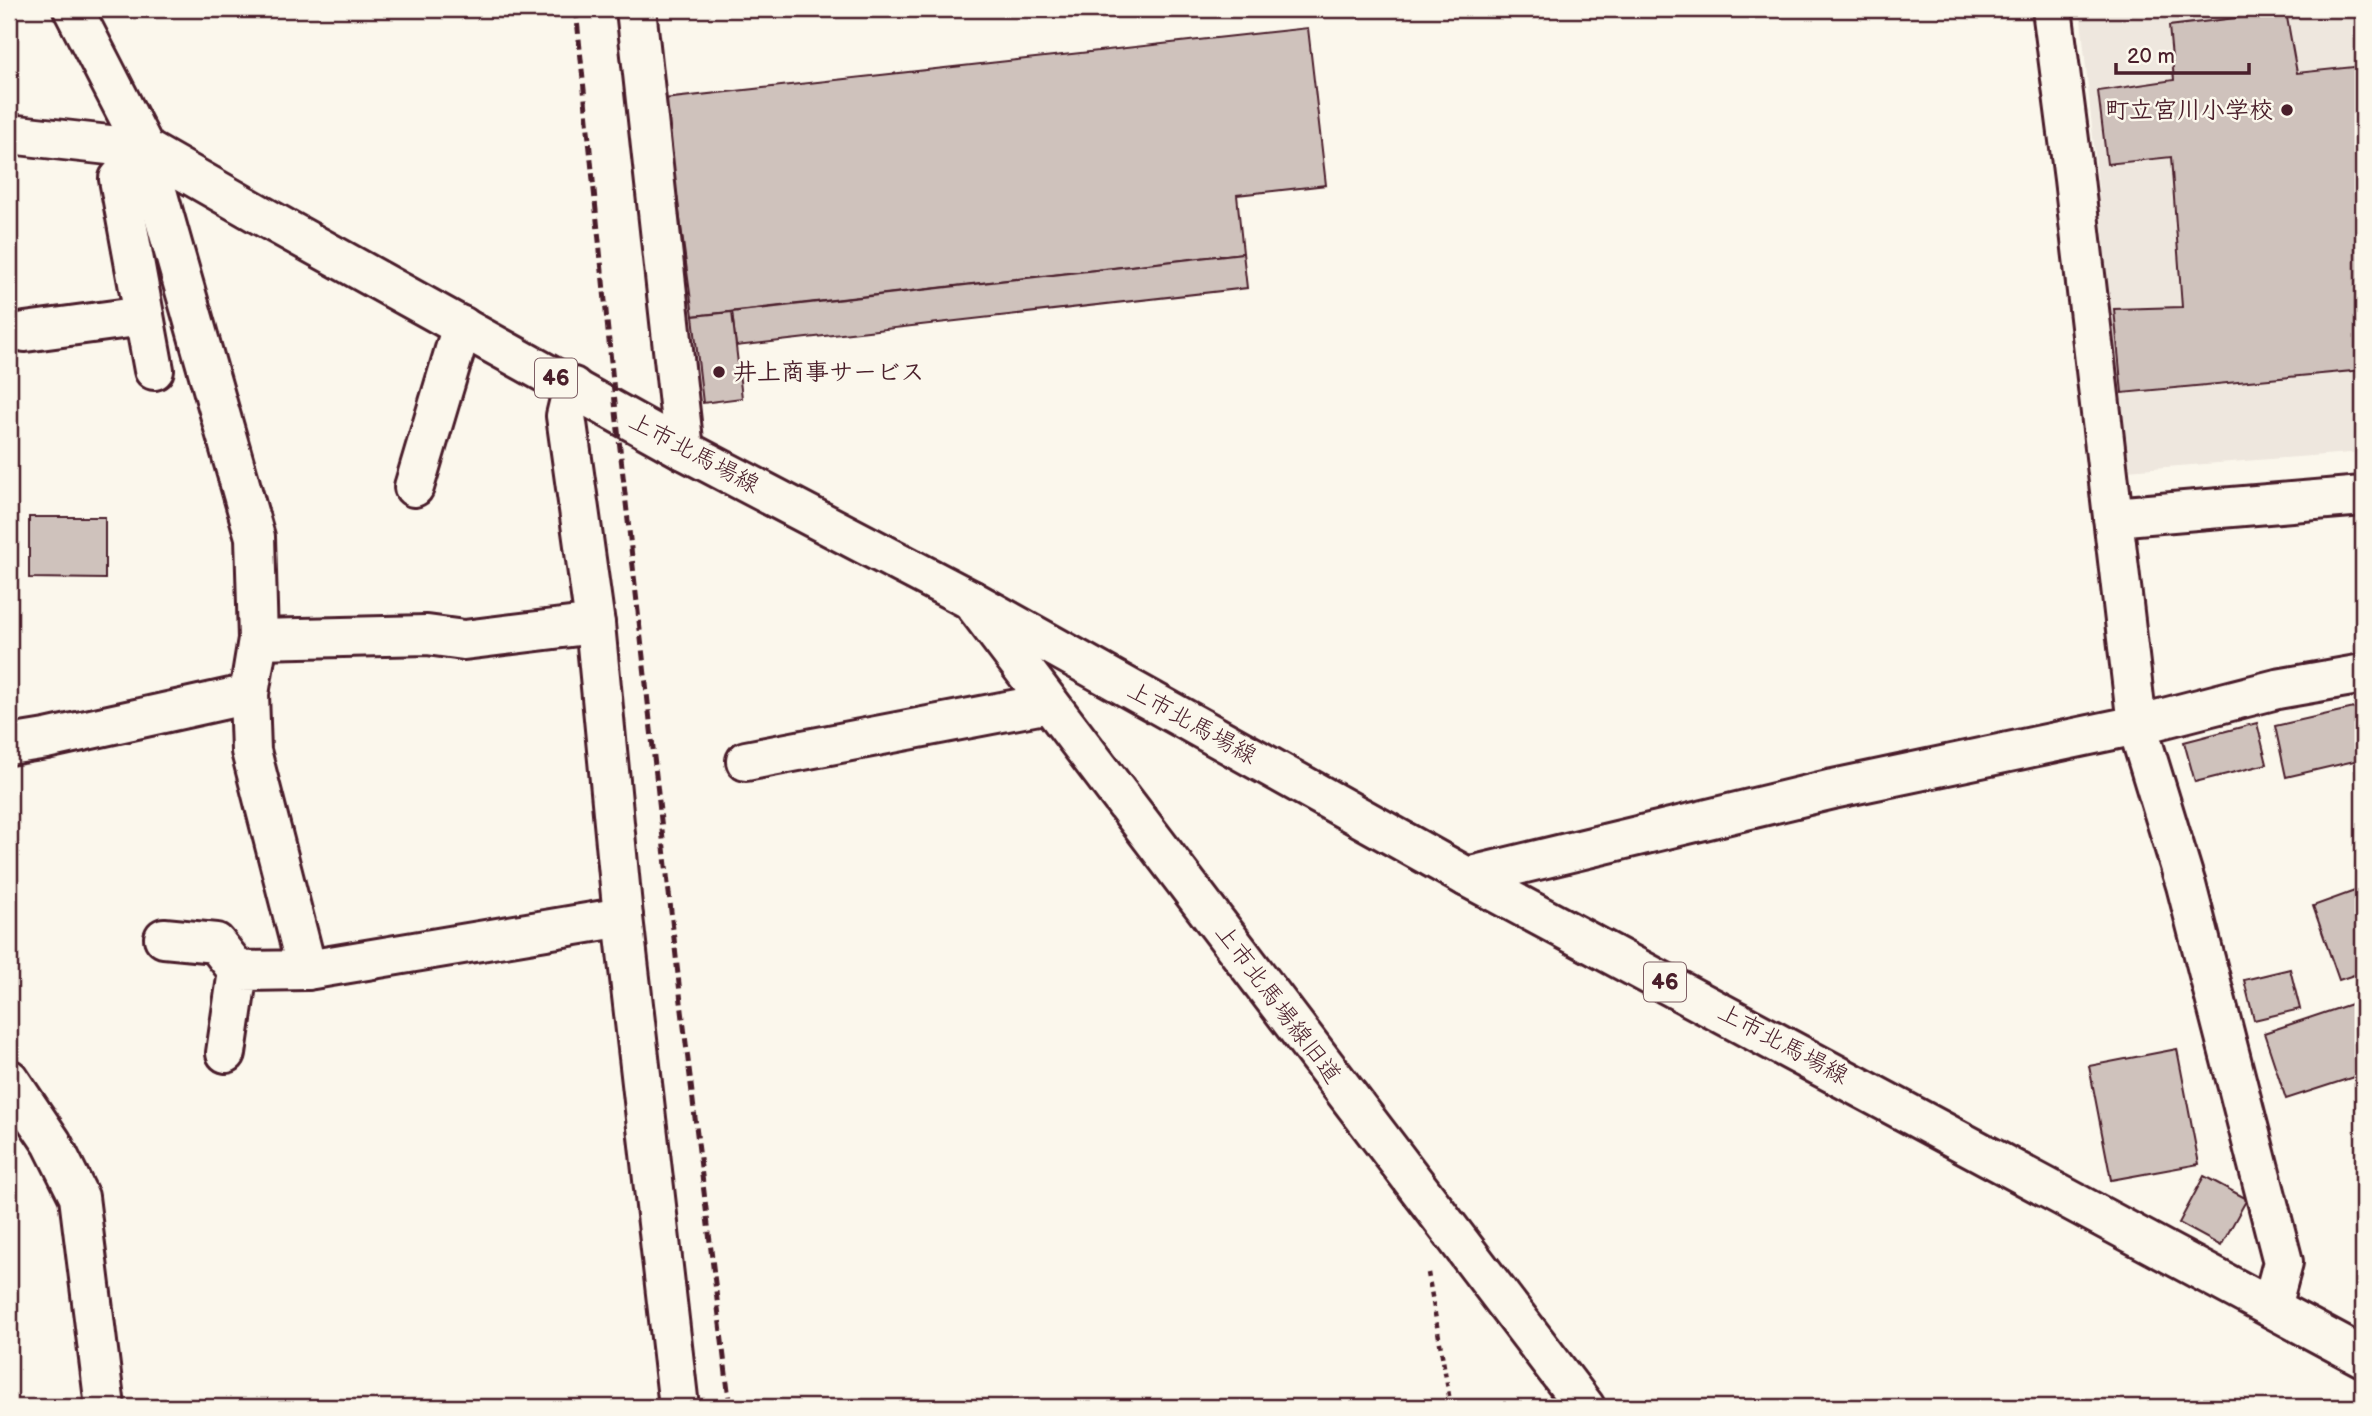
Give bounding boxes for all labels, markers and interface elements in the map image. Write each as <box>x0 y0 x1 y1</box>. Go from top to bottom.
scale bar <box>2116 32 2250 76</box>
text: 20 m <box>2127 44 2175 69</box>
place label: 町立宮川小学校 <box>2105 96 2273 125</box>
marker: 町立宮川小学校 <box>2279 102 2295 118</box>
road number: 46 <box>535 358 577 398</box>
place label: 井上商事サービス <box>733 358 925 387</box>
marker: 井上商事サービス <box>711 364 727 380</box>
street label: 上市北馬場線 <box>624 406 764 500</box>
street label: 上市北馬場線 <box>1122 675 1262 771</box>
street label: 上市北馬場線旧道 <box>1209 919 1347 1089</box>
road number: 46 <box>1644 962 1686 1001</box>
street label: 上市北馬場線 <box>1713 997 1853 1091</box>

